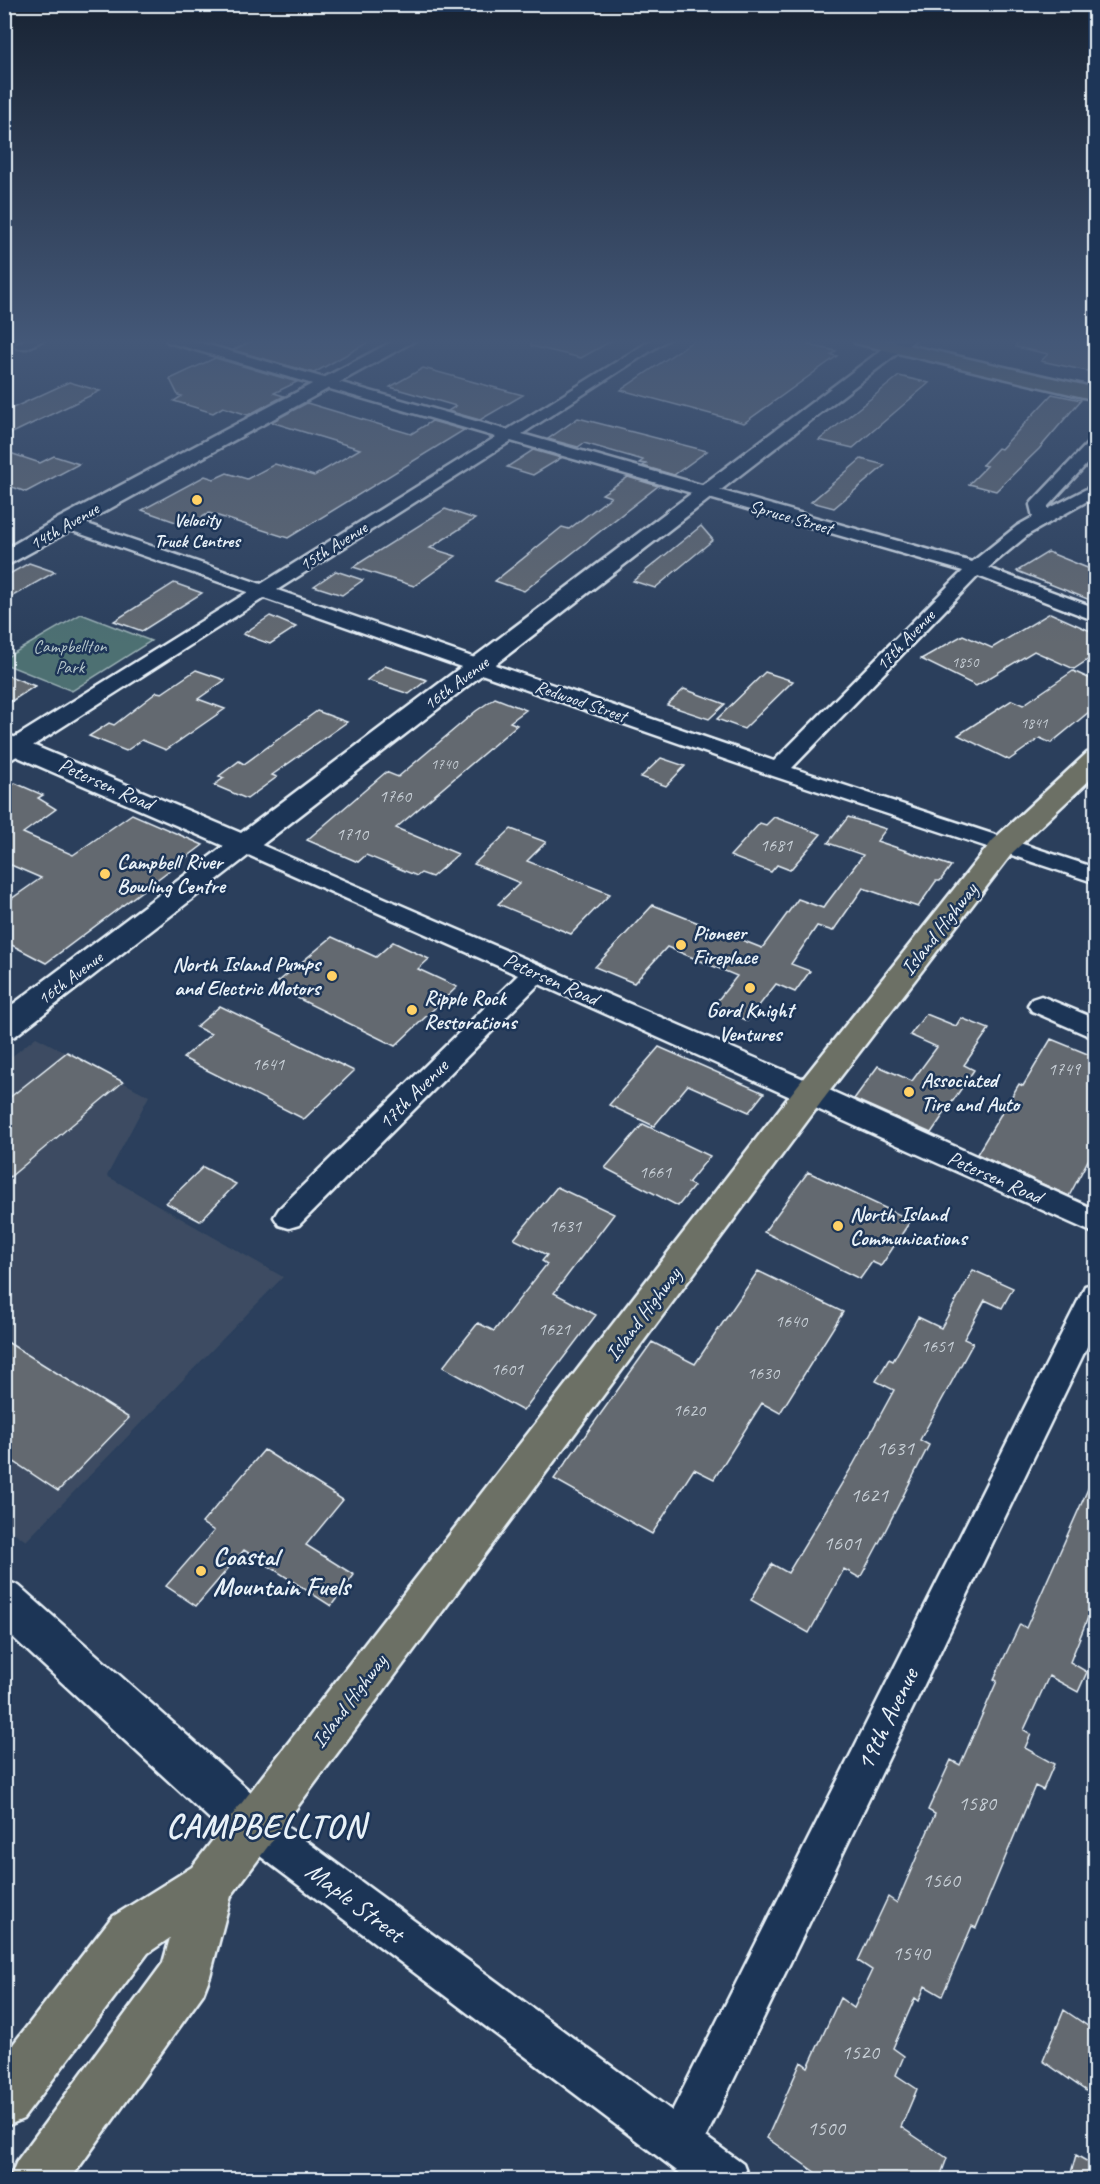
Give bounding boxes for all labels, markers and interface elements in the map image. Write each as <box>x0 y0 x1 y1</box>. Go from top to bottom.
marker: Velocity Truck Centres <box>190 493 204 507</box>
street label: Spruce Street <box>747 495 838 540</box>
street label: 14th Avenue <box>26 497 103 555</box>
place label: Velocity Truck Centres <box>154 509 241 552</box>
street label: 15th Avenue <box>295 516 372 576</box>
street label: 17th Avenue <box>871 604 940 675</box>
park label: Campbellton Park <box>33 635 108 678</box>
street label: 16th Avenue <box>419 651 494 715</box>
house number: 1850 <box>951 653 980 672</box>
street label: Redwood Street <box>532 675 632 728</box>
house number: 1841 <box>1020 714 1049 733</box>
street label: Petersen Road <box>54 752 161 818</box>
house number: 1740 <box>430 755 459 774</box>
house number: 1760 <box>379 785 413 807</box>
house number: 1710 <box>336 823 370 845</box>
house number: 1681 <box>760 834 793 856</box>
place label: Campbell River Bowling Centre <box>117 849 227 899</box>
marker: Campbell River Bowling Centre <box>98 867 112 881</box>
street label: Island Highway <box>895 876 984 980</box>
place label: Pioneer Fireplace <box>693 920 759 970</box>
marker: Pioneer Fireplace <box>674 938 688 952</box>
street label: 16th Avenue <box>33 946 108 1010</box>
street label: Petersen Road <box>499 947 606 1013</box>
place label: North Island Pumps and Electric Motors <box>173 951 323 1001</box>
marker: North Island Pumps and Electric Motors <box>325 969 339 983</box>
marker: Gord Knight Ventures <box>743 981 757 995</box>
place label: Ripple Rock Restorations <box>424 985 519 1035</box>
place label: Gord Knight Ventures <box>707 997 796 1047</box>
marker: Ripple Rock Restorations <box>405 1003 419 1017</box>
house number: 1641 <box>252 1053 285 1075</box>
street label: 17th Avenue <box>372 1053 454 1135</box>
house number: 1749 <box>1048 1058 1082 1080</box>
place label: Associated Tire and Auto <box>921 1067 1022 1117</box>
marker: Associated Tire and Auto <box>902 1085 916 1099</box>
street label: Petersen Road <box>943 1145 1050 1211</box>
house number: 1661 <box>639 1161 672 1183</box>
place label: North Island Communications <box>850 1201 969 1251</box>
house number: 1631 <box>549 1215 582 1237</box>
marker: North Island Communications <box>831 1219 845 1233</box>
street label: Island Highway <box>599 1261 688 1366</box>
house number: 1640 <box>775 1310 809 1332</box>
house number: 1621 <box>538 1318 571 1340</box>
house number: 1651 <box>921 1335 954 1357</box>
house number: 1601 <box>491 1358 524 1380</box>
house number: 1630 <box>747 1362 781 1384</box>
house number: 1620 <box>673 1399 707 1421</box>
house number: 1631 <box>876 1435 915 1461</box>
house number: 1621 <box>850 1482 889 1508</box>
house number: 1601 <box>823 1530 862 1556</box>
place label: Coastal Mountain Fuels <box>213 1540 353 1603</box>
marker: Coastal Mountain Fuels <box>194 1564 208 1578</box>
street label: Island Highway <box>305 1648 394 1753</box>
street label: 19th Avenue <box>848 1661 927 1776</box>
house number: 1580 <box>958 1790 997 1816</box>
district label: CAMPBELLTON <box>166 1805 370 1847</box>
street label: Maple Street <box>299 1854 413 1951</box>
house number: 1560 <box>922 1867 961 1893</box>
house number: 1540 <box>892 1940 931 1966</box>
house number: 1520 <box>841 2039 880 2065</box>
house number: 1500 <box>807 2115 846 2141</box>

